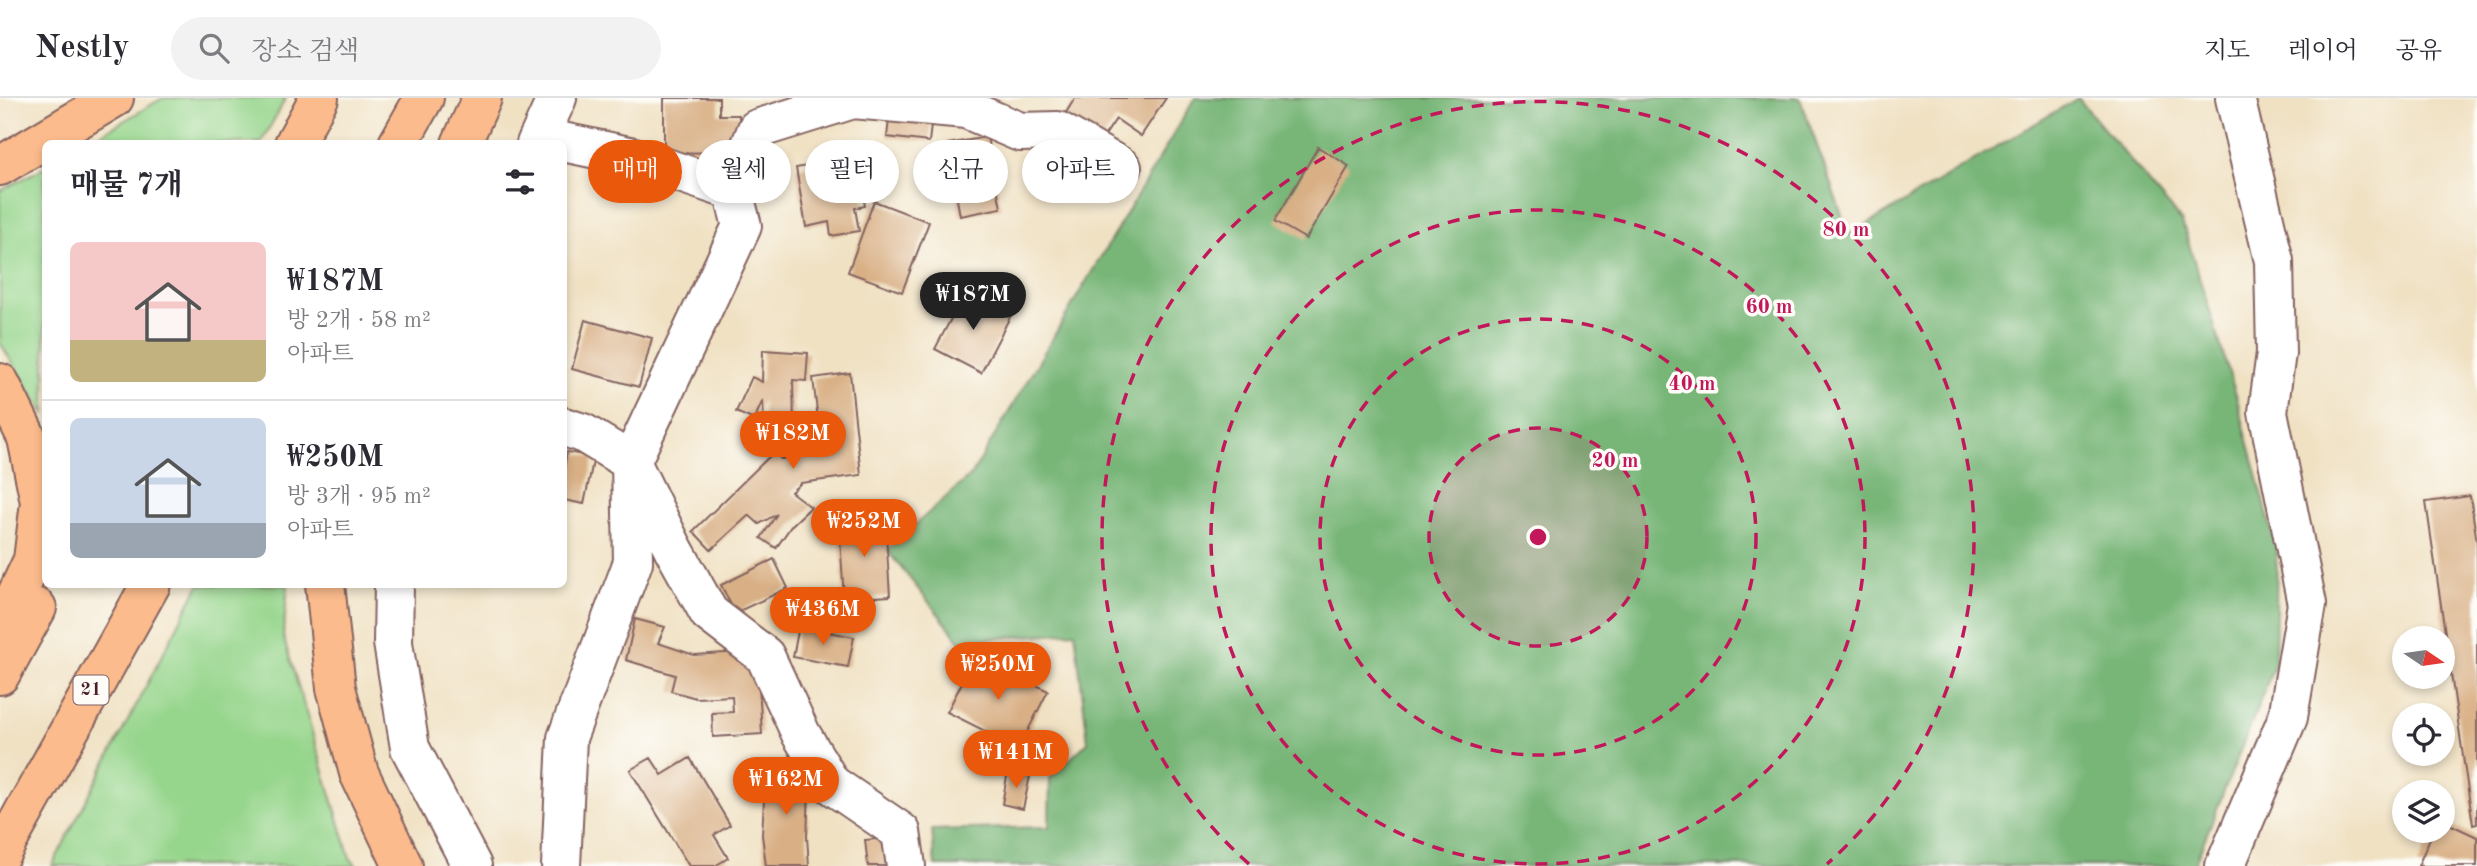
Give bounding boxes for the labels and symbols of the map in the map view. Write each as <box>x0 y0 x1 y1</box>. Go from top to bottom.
text: 80 m <box>1822 220 1870 241</box>
pin: ₩187M <box>924 272 1022 332</box>
text: 60 m <box>1745 297 1793 318</box>
text: 40 m <box>1668 374 1716 395</box>
pin: ₩182M <box>744 412 842 471</box>
text: 20 m <box>1591 451 1639 472</box>
pin: ₩252M <box>815 500 913 559</box>
centre of rings <box>1526 525 1550 549</box>
pin: ₩436M <box>774 588 872 647</box>
north arrow <box>2392 626 2455 690</box>
pin: ₩250M <box>949 642 1047 702</box>
road number: 21 <box>74 676 108 704</box>
pin: ₩141M <box>967 730 1065 790</box>
pin: ₩162M <box>737 758 835 817</box>

